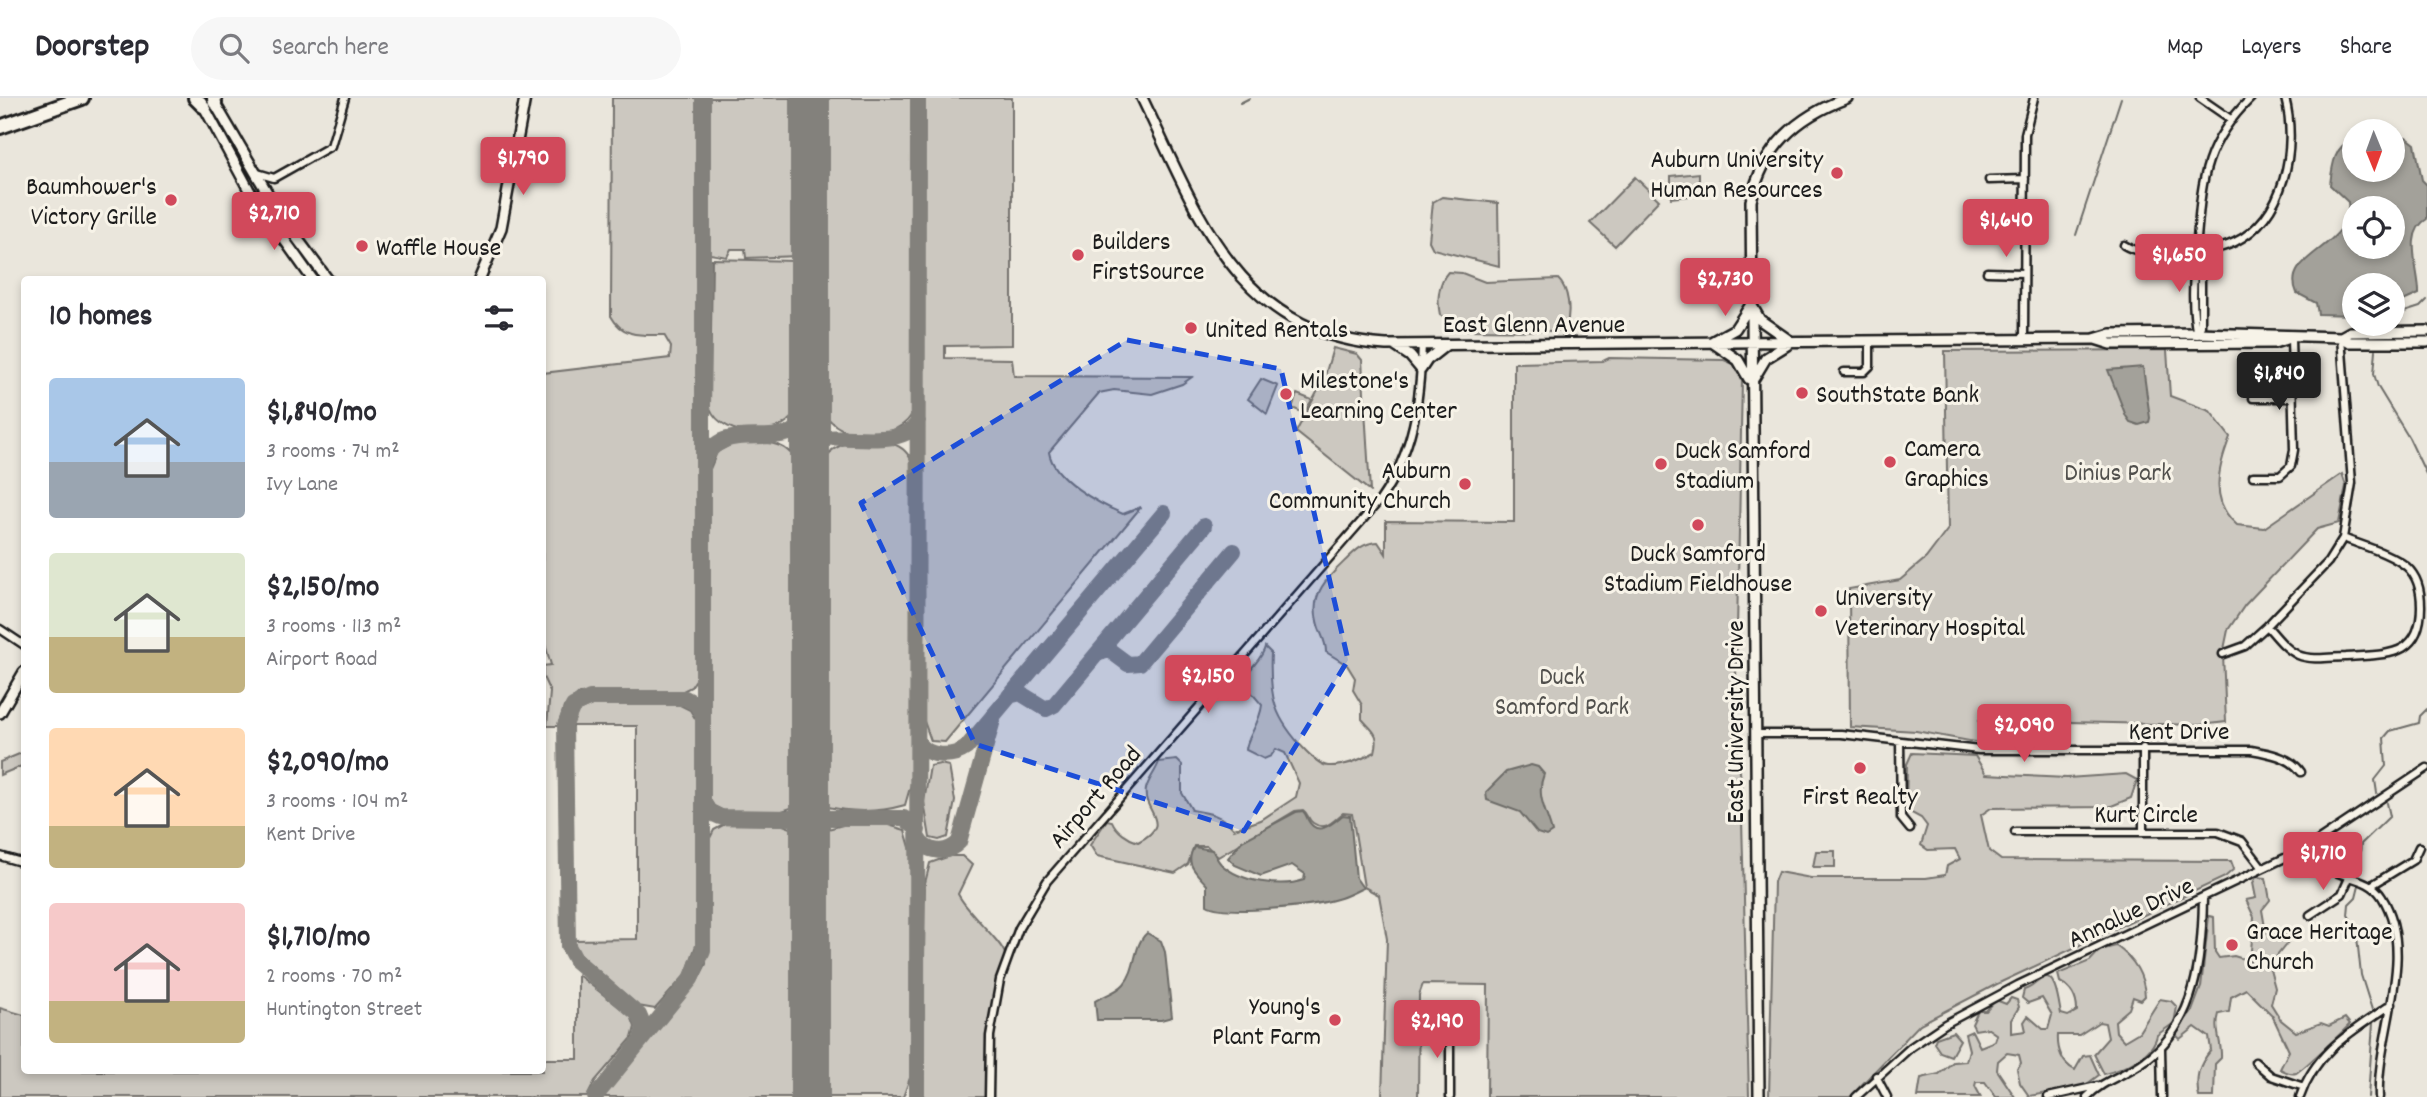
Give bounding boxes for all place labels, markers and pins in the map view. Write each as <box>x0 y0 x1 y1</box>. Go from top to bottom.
pin: $1,790 <box>466 138 580 197</box>
place label: Auburn University Human Resources <box>1650 143 1823 210</box>
marker: Auburn University Human Resources <box>1829 165 1845 181</box>
place label: Baumhower's Victory Grille <box>26 170 157 237</box>
marker: Baumhower's Victory Grille <box>163 192 179 208</box>
pin: $2,710 <box>217 192 331 252</box>
pin: $1,640 <box>1949 200 2063 259</box>
place label: Builders FirstSource <box>1092 225 1204 292</box>
place label: Waffle House <box>376 231 501 268</box>
pin: $1,650 <box>2122 234 2236 294</box>
marker: Waffle House <box>354 238 370 254</box>
marker: Builders FirstSource <box>1070 247 1086 263</box>
pin: $2,730 <box>1668 258 1782 318</box>
place label: United Rentals <box>1205 313 1349 350</box>
marker: United Rentals <box>1183 320 1199 336</box>
pin: $1,840 <box>2222 352 2336 412</box>
place label: Milestone's Learning Center <box>1300 364 1457 431</box>
place label: SouthState Bank <box>1816 378 1979 415</box>
marker: SouthState Bank <box>1794 385 1810 401</box>
marker: Milestone's Learning Center <box>1278 386 1294 402</box>
place label: Camera Graphics <box>1904 432 1989 499</box>
place label: Duck Samford Stadium <box>1675 434 1811 501</box>
place label: Auburn Community Church <box>1269 454 1451 521</box>
marker: Camera Graphics <box>1882 454 1898 470</box>
marker: Duck Samford Stadium <box>1653 456 1669 472</box>
marker: Auburn Community Church <box>1457 476 1473 492</box>
marker: Duck Samford Stadium Fieldhouse <box>1690 517 1706 533</box>
place label: Duck Samford Stadium Fieldhouse <box>1604 537 1792 604</box>
place label: University Veterinary Hospital <box>1835 581 2025 648</box>
marker: University Veterinary Hospital <box>1813 603 1829 619</box>
pin: $2,150 <box>1151 656 1265 715</box>
pin: $2,090 <box>1967 704 2081 764</box>
marker: First Realty <box>1852 760 1868 776</box>
place label: First Realty <box>1802 780 1918 817</box>
pin: $1,710 <box>2266 832 2380 892</box>
place label: Grace Heritage Church <box>2246 915 2393 982</box>
marker: Grace Heritage Church <box>2224 937 2240 953</box>
place label: Young's Plant Farm <box>1212 990 1321 1057</box>
pin: $2,190 <box>1380 1000 1494 1060</box>
marker: Young's Plant Farm <box>1327 1012 1343 1028</box>

